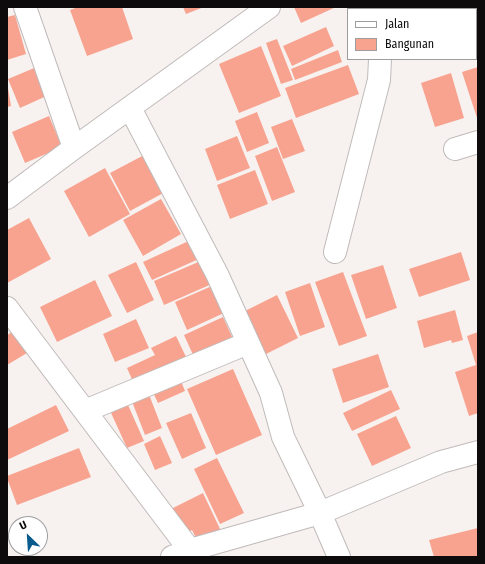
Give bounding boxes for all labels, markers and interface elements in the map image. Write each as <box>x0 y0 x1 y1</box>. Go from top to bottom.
legend <box>347 8 477 60</box>
text: Jalan <box>385 17 409 31</box>
text: Bangunan <box>385 37 434 51</box>
north arrow <box>8 516 48 556</box>
text: U <box>17 518 29 533</box>

